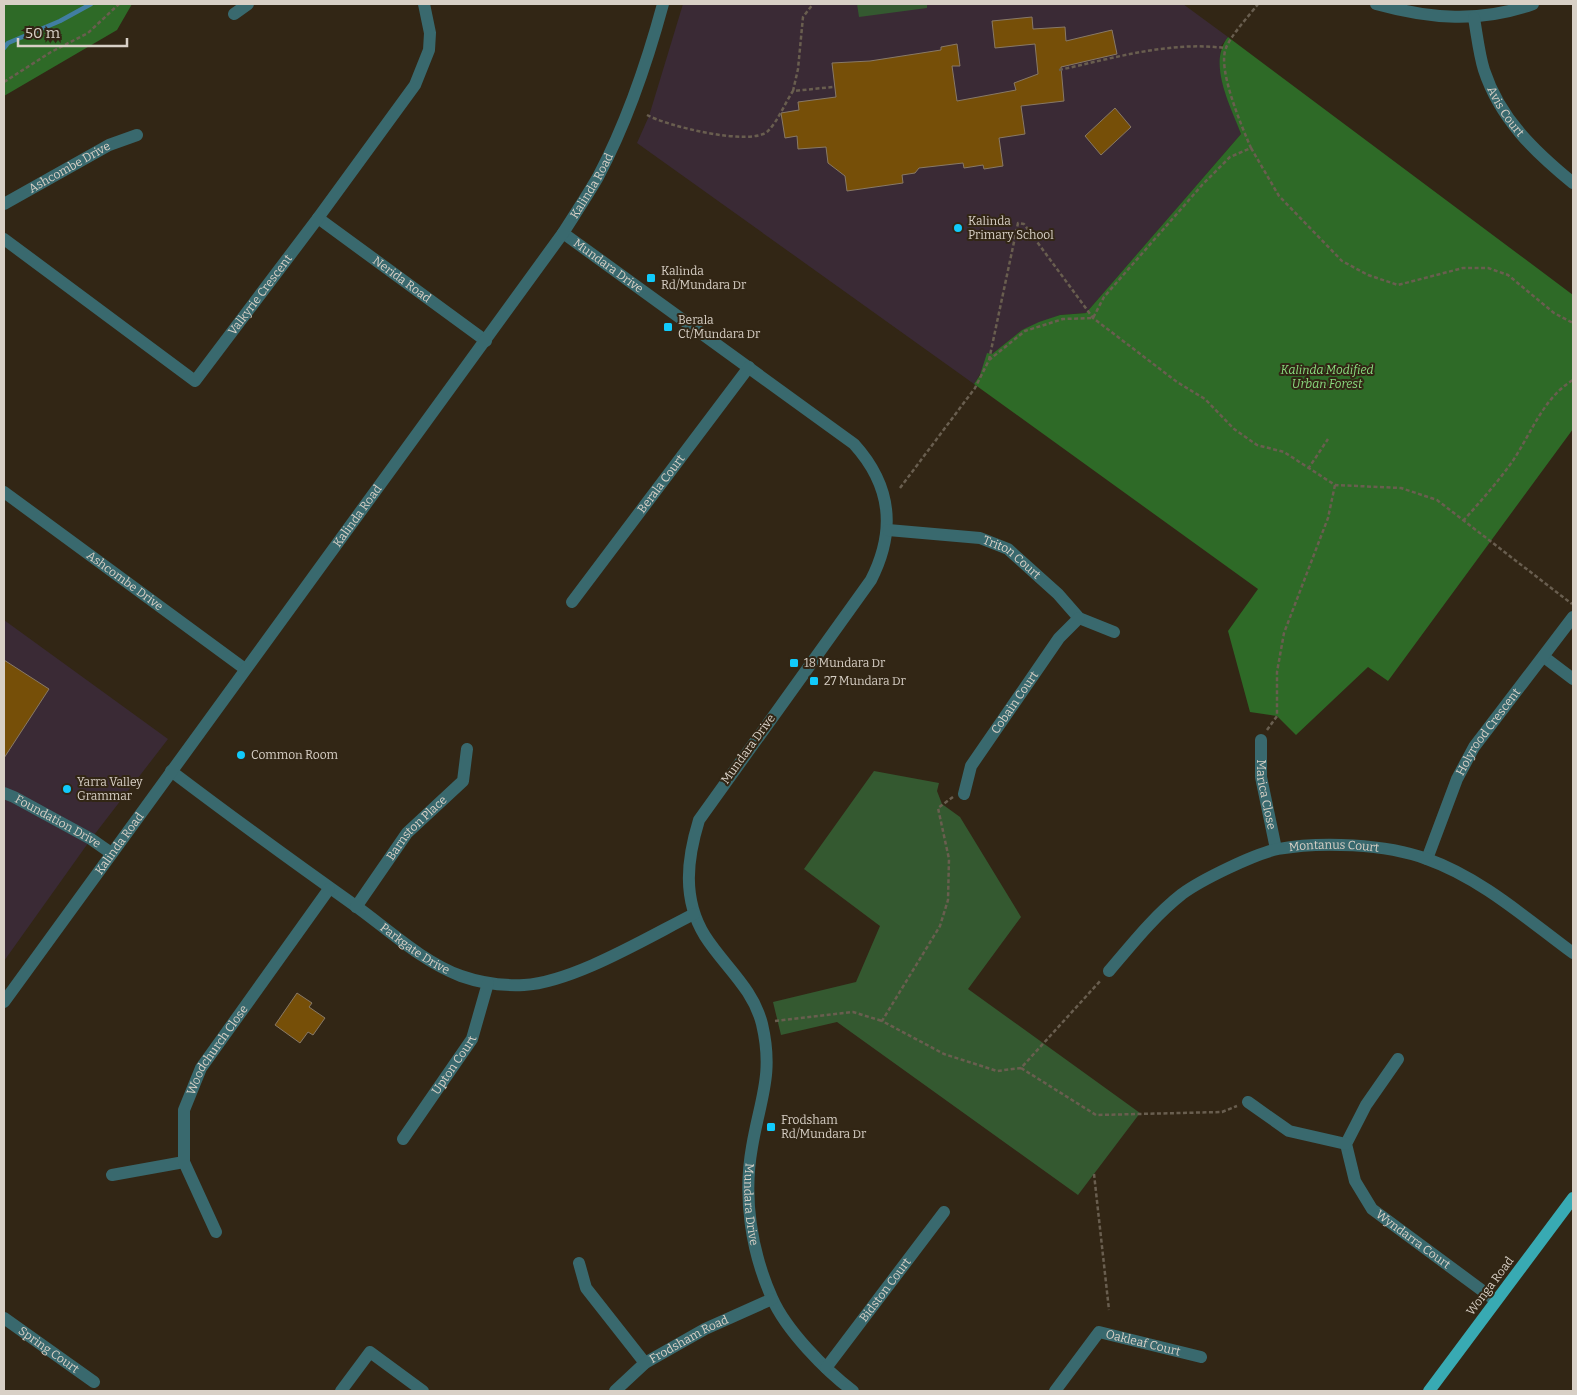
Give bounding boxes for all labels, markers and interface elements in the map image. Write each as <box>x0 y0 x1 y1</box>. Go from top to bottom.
scale bar <box>18 15 126 47</box>
text: 50 m <box>25 24 61 42</box>
street label: Avis Court <box>1484 84 1528 140</box>
street label: Ashcombe Drive <box>26 139 113 196</box>
street label: Kalinda Road <box>567 151 616 221</box>
place label: Kalinda Primary School <box>968 214 1054 242</box>
marker: Kalinda Primary School <box>952 222 964 234</box>
street label: Mundara Drive <box>571 236 646 296</box>
street label: Valkyrie Crescent <box>225 251 295 338</box>
street label: Nerida Road <box>370 253 434 305</box>
place label: Kalinda Rd/Mundara Dr <box>661 264 747 292</box>
marker: Kalinda Rd/Mundara Dr <box>645 272 657 284</box>
place label: Berala Ct/Mundara Dr <box>678 313 761 341</box>
marker: Berala Ct/Mundara Dr <box>662 321 674 333</box>
park label: Kalinda Modified Urban Forest <box>1280 363 1374 391</box>
street label: Berala Court <box>635 451 688 516</box>
street label: Kalinda Road <box>330 482 385 550</box>
street label: Triton Court <box>981 533 1044 582</box>
street label: Ashcombe Drive <box>84 548 166 613</box>
place label: 18 Mundara Dr <box>804 656 886 670</box>
marker: 18 Mundara Dr <box>788 657 800 669</box>
street label: Cobain Court <box>988 668 1041 736</box>
place label: 27 Mundara Dr <box>824 674 906 688</box>
marker: 27 Mundara Dr <box>808 675 820 687</box>
street label: Holyrood Crescent <box>1453 685 1524 778</box>
street label: Mundara Drive <box>718 711 778 787</box>
place label: Common Room <box>251 748 339 762</box>
marker: Common Room <box>235 749 247 761</box>
street label: Marica Close <box>1254 760 1279 831</box>
place label: Yarra Valley Grammar <box>77 775 143 803</box>
marker: Yarra Valley Grammar <box>61 783 73 795</box>
street label: Foundation Drive <box>13 792 104 851</box>
street label: Barnston Place <box>383 793 450 863</box>
street label: Kalinda Road <box>92 810 146 877</box>
street label: Montanus Court <box>1288 838 1381 855</box>
street label: Parkgate Drive <box>377 920 452 977</box>
street label: Woodchurch Close <box>184 1002 251 1097</box>
street label: Upton Court <box>429 1034 480 1097</box>
place label: Frodsham Rd/Mundara Dr <box>781 1113 867 1141</box>
marker: Frodsham Rd/Mundara Dr <box>765 1121 777 1133</box>
street label: Mundara Drive <box>741 1162 761 1247</box>
street label: Wyndarra Court <box>1373 1207 1454 1272</box>
street label: Wonga Road <box>1463 1254 1517 1318</box>
street label: Bidston Court <box>856 1255 914 1325</box>
street label: Frodsham Road <box>647 1312 730 1366</box>
street label: Spring Court <box>16 1324 82 1376</box>
street label: Oakleaf Court <box>1104 1327 1183 1359</box>

